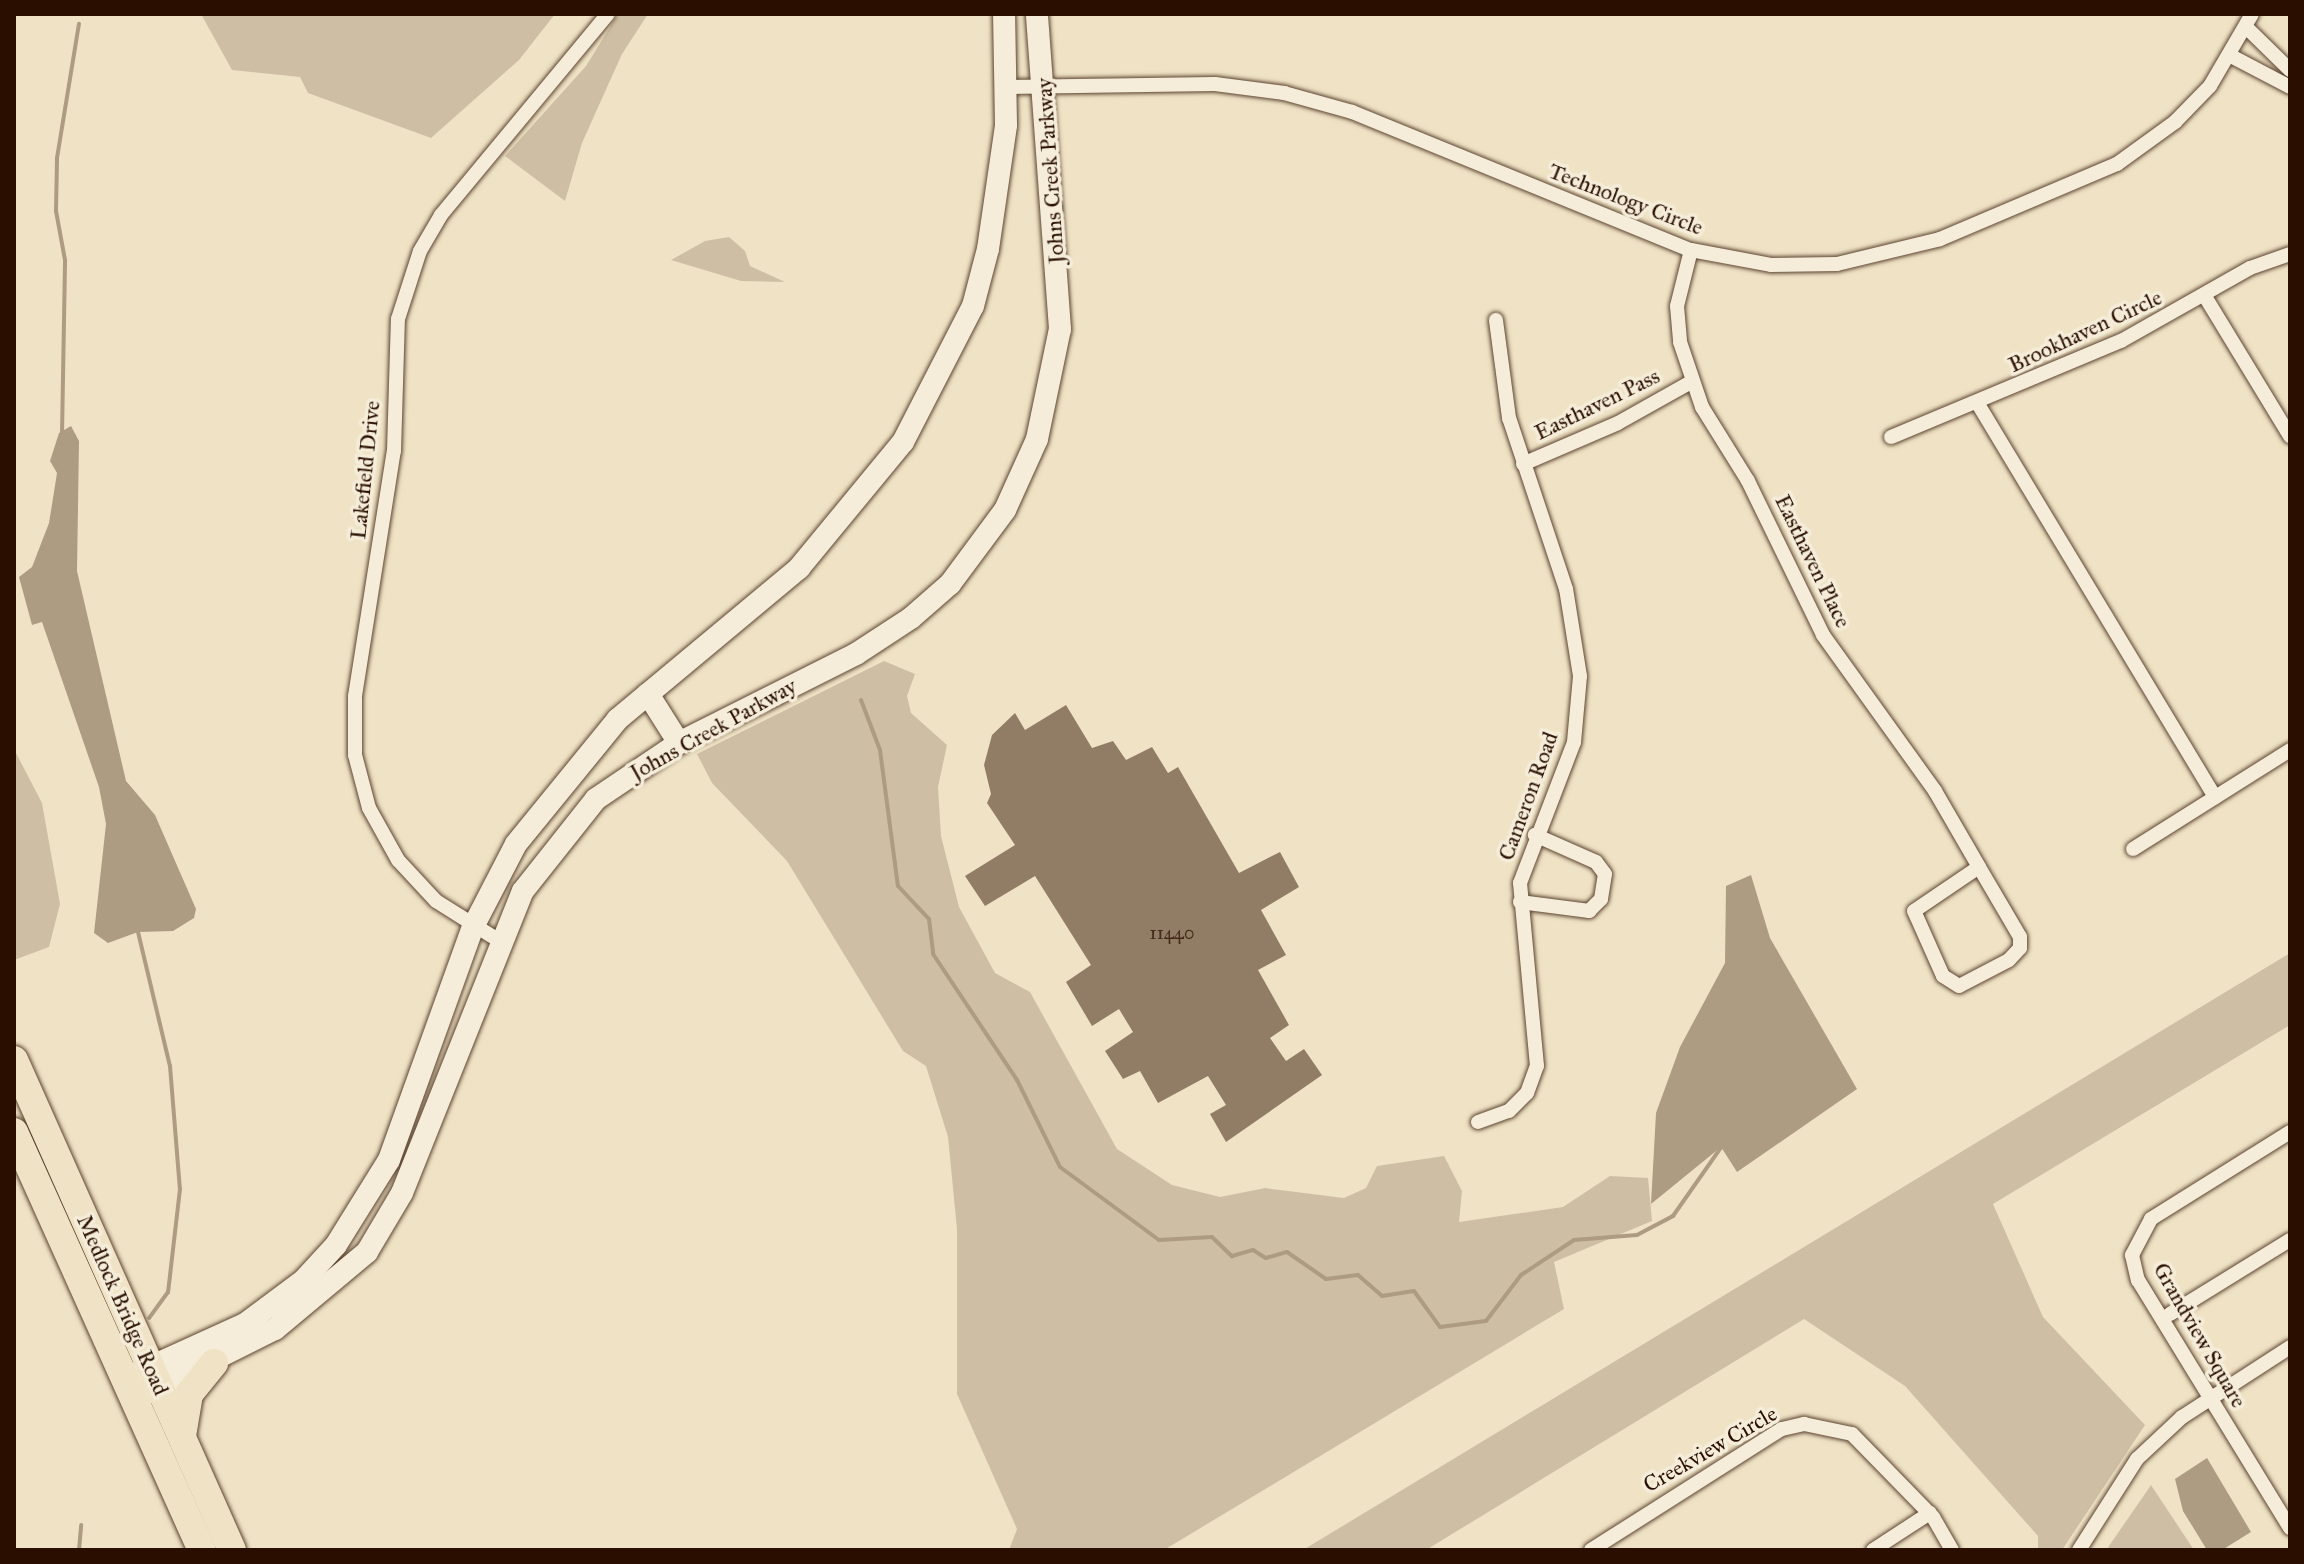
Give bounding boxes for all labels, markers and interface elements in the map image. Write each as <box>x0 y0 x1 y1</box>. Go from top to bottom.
street label: Johns Creek Parkway <box>1030 77 1070 265</box>
street label: Technology Circle <box>1545 157 1707 241</box>
street label: Brookhaven Circle <box>2004 284 2166 378</box>
street label: Easthaven Pass <box>1530 362 1664 446</box>
street label: Lakefield Drive <box>345 399 385 541</box>
street label: Easthaven Place <box>1769 490 1857 632</box>
street label: Johns Creek Parkway <box>625 672 801 786</box>
street label: Cameron Road <box>1493 728 1563 864</box>
house number: 11440 <box>1150 922 1194 944</box>
street label: Medlock Bridge Road <box>71 1211 175 1399</box>
street label: Grandview Square <box>2148 1258 2252 1412</box>
street label: Creekview Circle <box>1638 1400 1782 1498</box>

